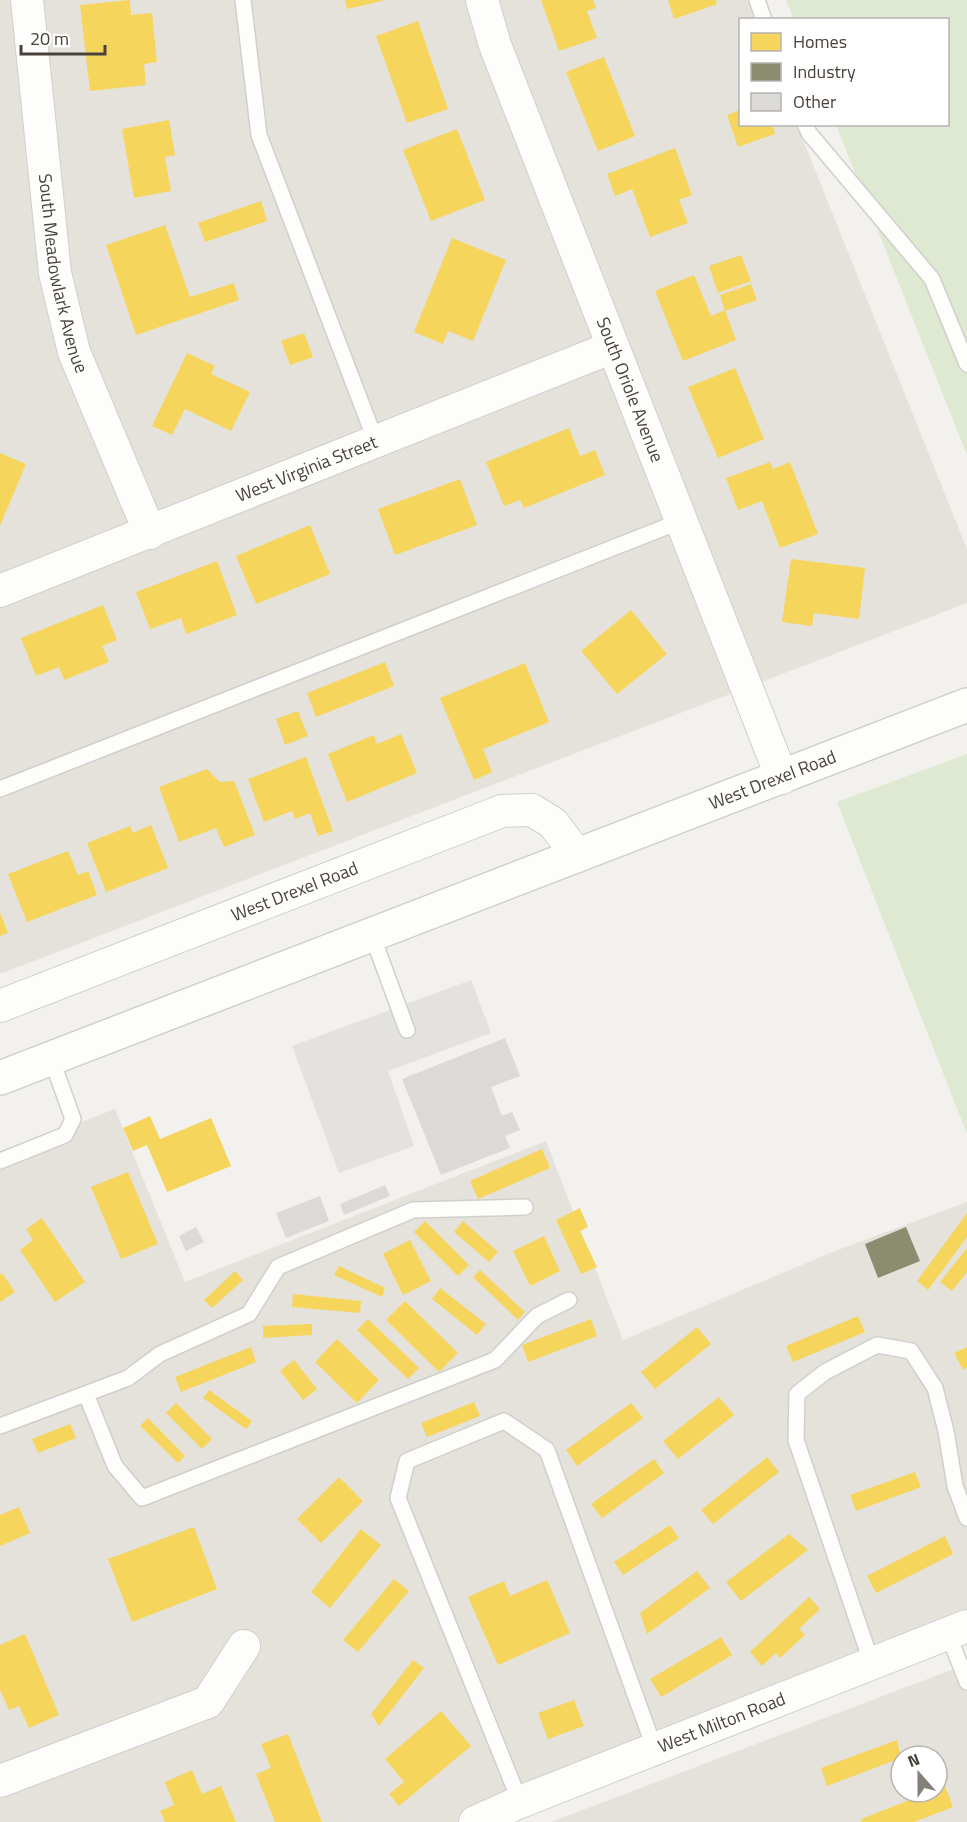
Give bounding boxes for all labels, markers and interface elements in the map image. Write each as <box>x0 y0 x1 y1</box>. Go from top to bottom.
scale bar <box>21 18 105 56</box>
legend <box>739 18 949 126</box>
text: 20 m <box>30 25 69 52</box>
text: Homes <box>793 28 847 55</box>
text: Industry <box>793 58 856 85</box>
text: Other <box>793 88 836 115</box>
street label: South Meadowlark Avenue <box>32 172 95 377</box>
street label: South Oriole Avenue <box>590 313 671 466</box>
street label: West Virginia Street <box>232 428 382 509</box>
street label: West Drexel Road <box>705 743 840 816</box>
street label: West Drexel Road <box>227 854 362 928</box>
street label: West Milton Road <box>654 1685 789 1759</box>
north arrow <box>889 1744 949 1804</box>
text: N <box>904 1747 923 1773</box>

